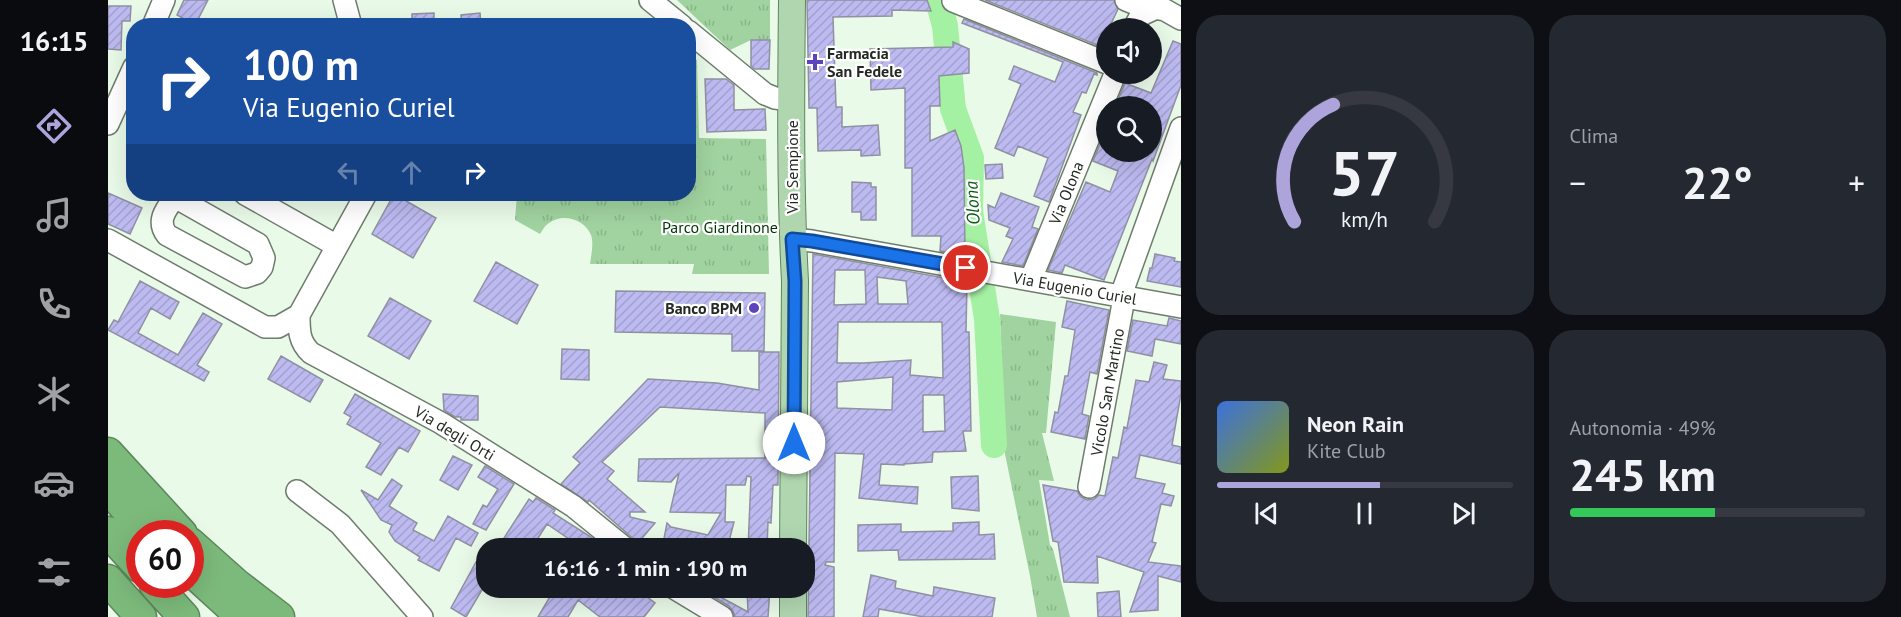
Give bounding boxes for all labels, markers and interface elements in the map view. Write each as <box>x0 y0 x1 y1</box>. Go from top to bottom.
map controls <box>1096 18 1162 162</box>
button: sound <box>1096 18 1162 84</box>
text: 16:15 <box>20 24 88 58</box>
text: 100 m <box>243 37 359 92</box>
icon: right <box>144 42 222 120</box>
place label: Farmacia San Fedele <box>827 43 902 81</box>
marker: Farmacia San Fedele <box>808 55 822 69</box>
text: Via Eugenio Curiel <box>243 90 455 124</box>
button: search <box>1096 96 1162 162</box>
icon: directions <box>33 105 75 147</box>
street label: Via Sempione <box>782 120 802 215</box>
text: Clima <box>1570 123 1618 149</box>
text: 57 <box>1329 132 1400 213</box>
text: 22° <box>1682 153 1753 211</box>
icon: left <box>332 156 365 189</box>
icon: ahead <box>395 156 428 189</box>
icon: right <box>458 156 491 189</box>
street label: Via Olona <box>1044 158 1088 228</box>
text: − <box>1570 161 1586 204</box>
text: + <box>1848 161 1865 204</box>
water label: Olona <box>959 180 985 225</box>
icon: music <box>33 194 75 236</box>
text: km/h <box>1341 205 1388 233</box>
park label: Parco Giardinone <box>662 217 778 237</box>
pin <box>940 242 991 293</box>
icon: arrive <box>949 251 982 284</box>
street label: Via Eugenio Curiel <box>1011 267 1139 309</box>
icon: phone <box>33 283 75 325</box>
place label: Banco BPM <box>665 298 742 318</box>
marker: Banco BPM <box>747 301 761 315</box>
street label: Vicolo San Martino <box>1086 327 1128 458</box>
icon: climate <box>33 373 75 415</box>
street label: Via degli Orti <box>410 401 499 465</box>
text: Neon Rain <box>1307 410 1404 438</box>
position arrow <box>762 411 826 475</box>
text: Autonomia · 49% <box>1570 415 1716 441</box>
text: Kite Club <box>1307 438 1385 464</box>
text: 245 km <box>1570 445 1716 503</box>
icon: car <box>33 462 75 504</box>
icon: previous <box>1250 497 1283 530</box>
icon: pause <box>1348 497 1381 530</box>
icon: next <box>1447 497 1480 530</box>
speed limit sign: 60 <box>126 520 204 598</box>
icon: filters <box>33 551 75 593</box>
text: 16:16 · 1 min · 190 m <box>544 554 747 582</box>

